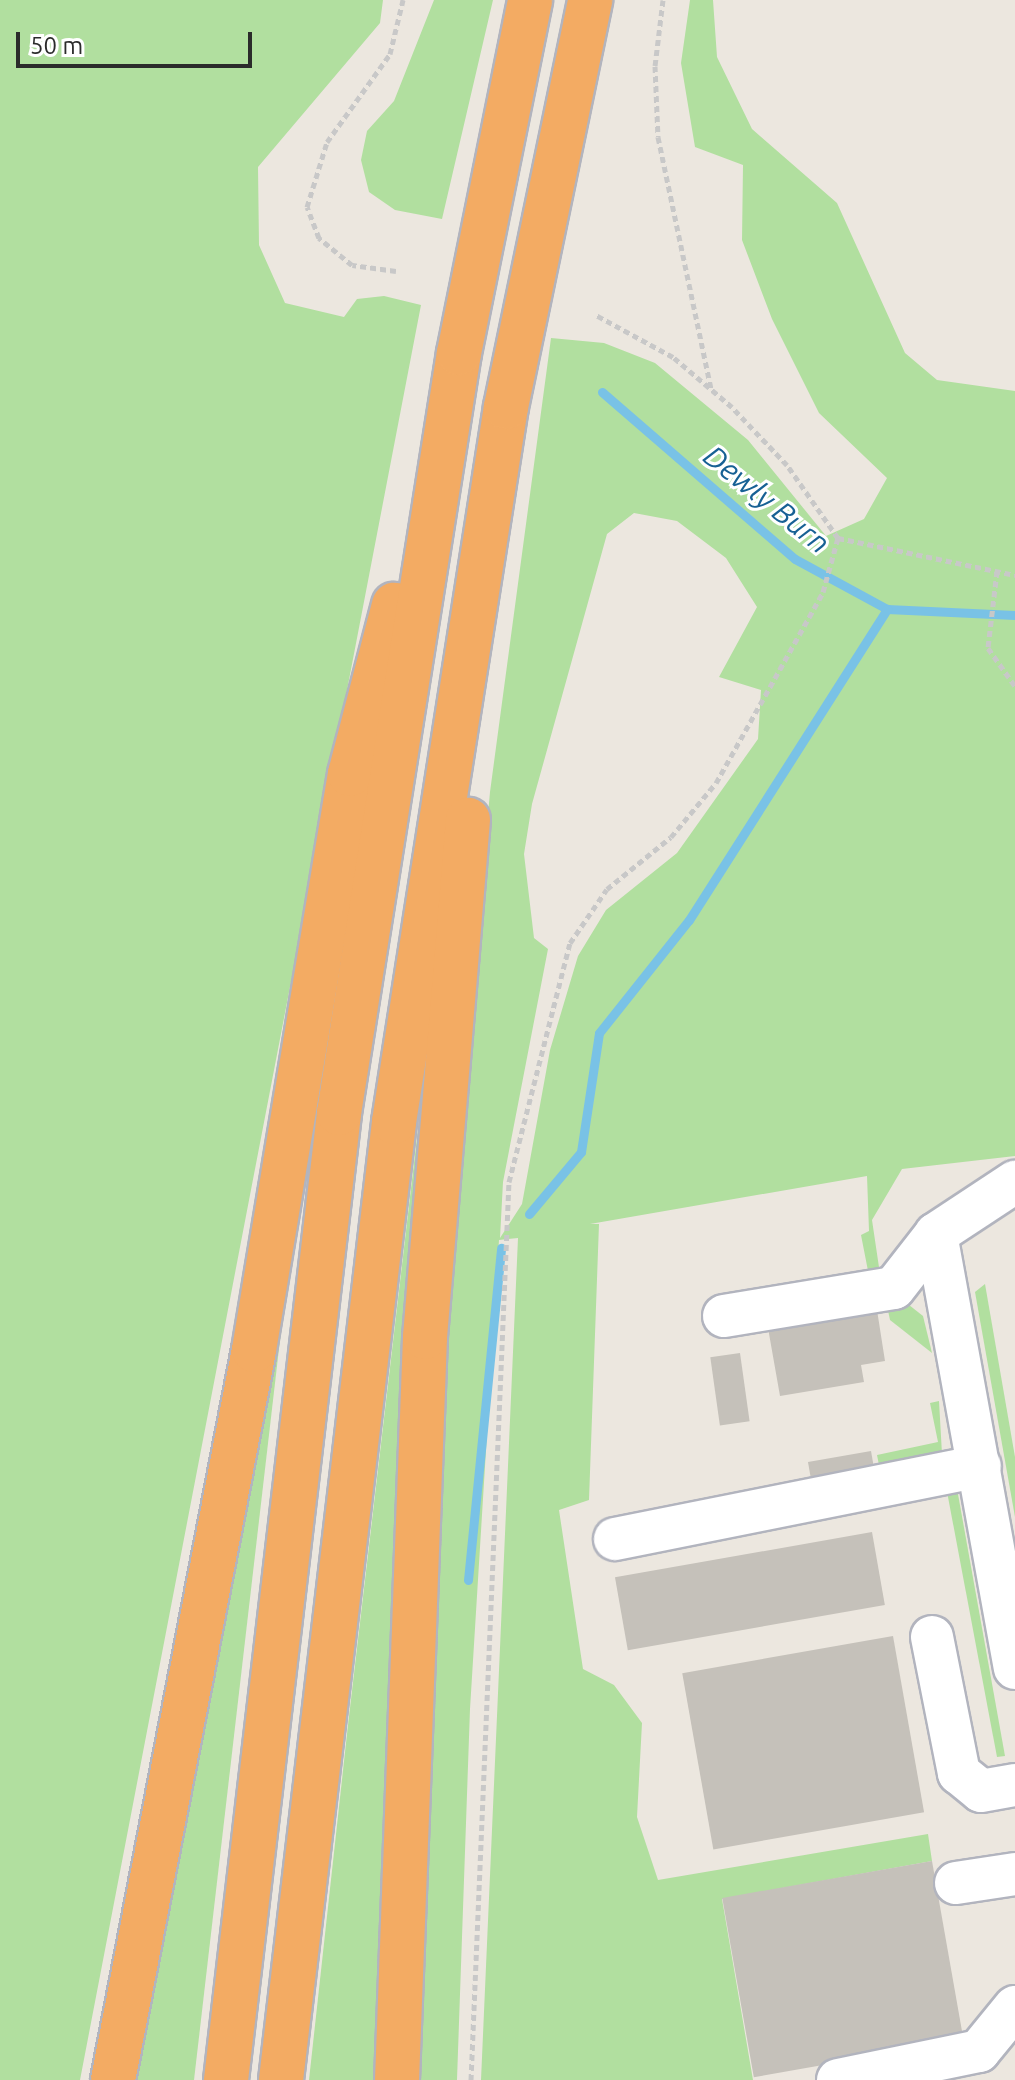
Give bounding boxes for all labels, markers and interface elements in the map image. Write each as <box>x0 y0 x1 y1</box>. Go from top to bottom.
scale bar <box>20 16 256 66</box>
text: 50 m <box>30 32 83 59</box>
water label: Dewly Burn <box>697 437 837 561</box>

